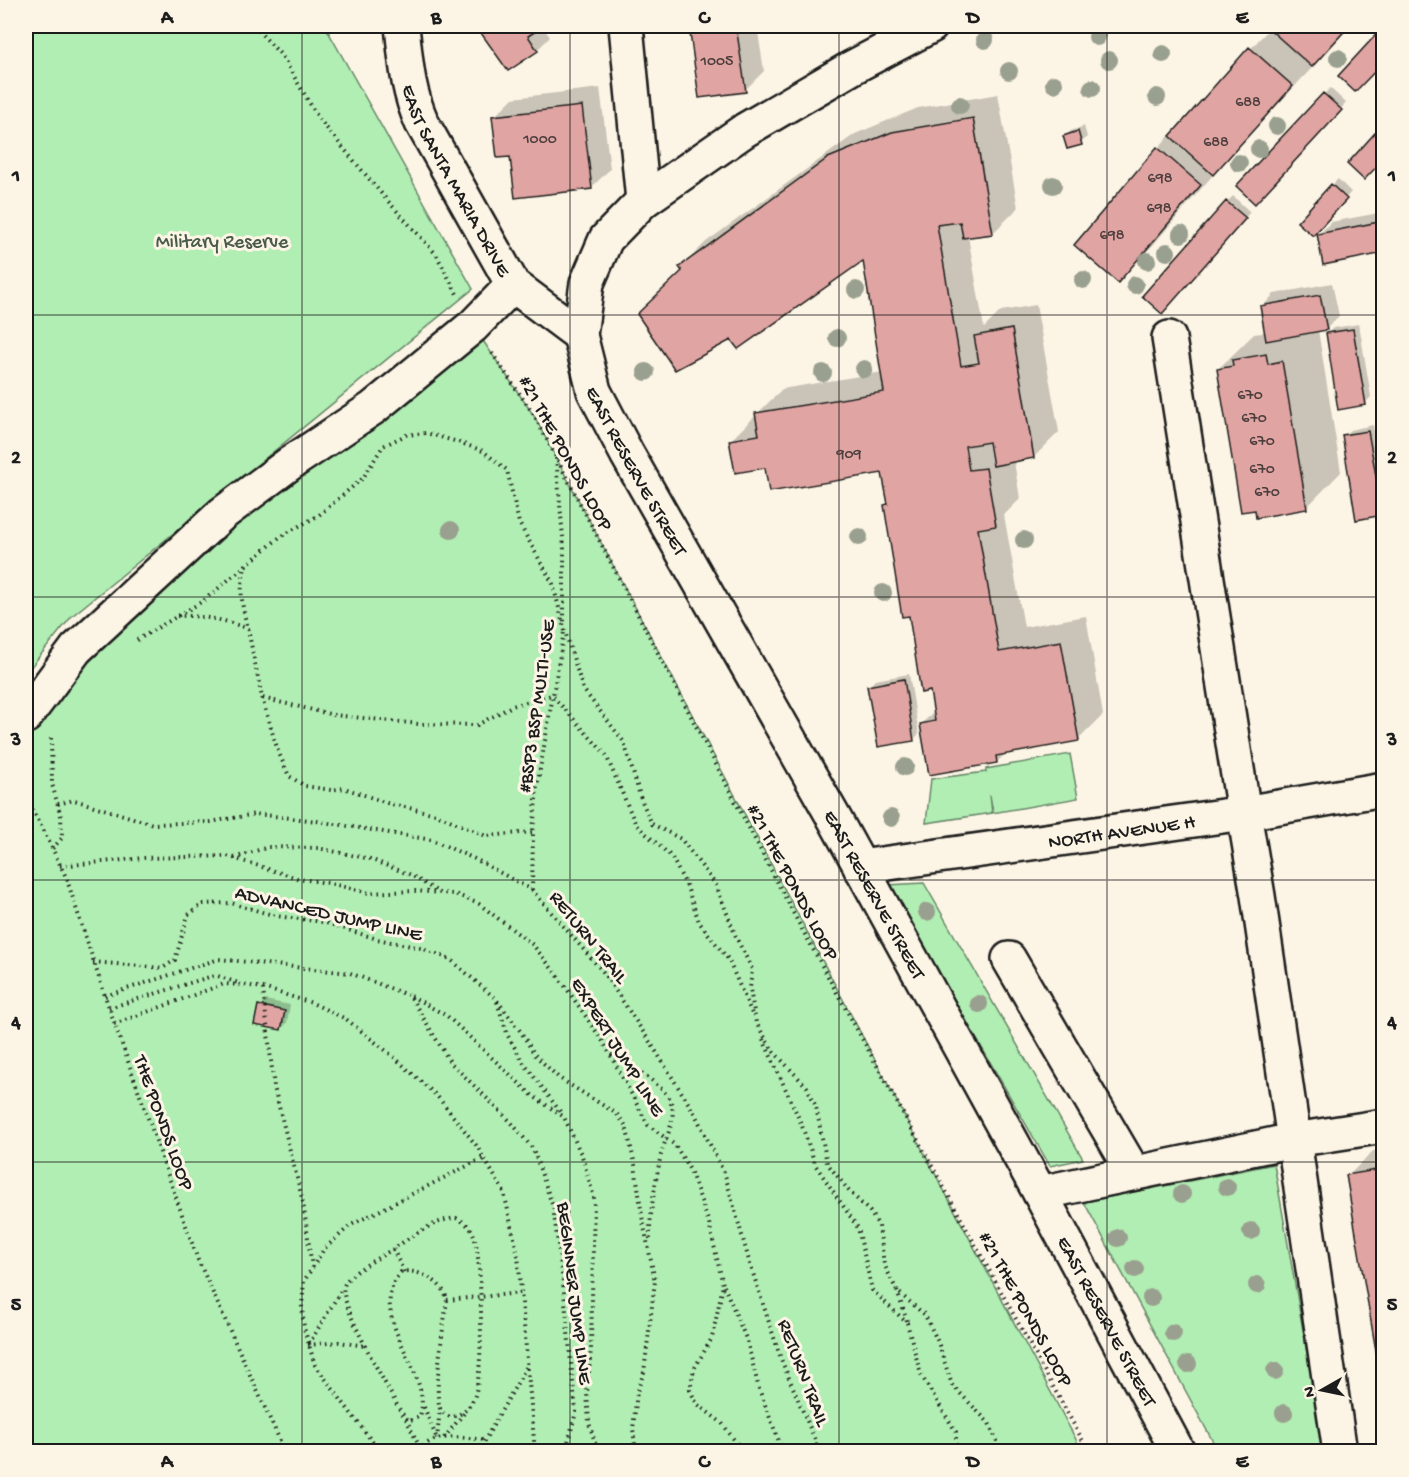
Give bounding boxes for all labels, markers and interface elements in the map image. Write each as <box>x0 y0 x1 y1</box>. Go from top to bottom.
text: A <box>160 8 175 31</box>
text: B <box>430 8 442 31</box>
text: C <box>698 8 712 31</box>
text: D <box>964 8 980 31</box>
text: E <box>1236 8 1250 31</box>
house number: 1005 <box>699 53 734 72</box>
street label: EAST SANTA MARIA DRIVE <box>395 83 515 283</box>
house number: 688 <box>1235 94 1261 113</box>
house number: 1000 <box>522 131 557 150</box>
house number: 688 <box>1203 134 1229 153</box>
text: 1 <box>11 166 20 189</box>
text: 1 <box>1387 166 1396 189</box>
house number: 698 <box>1148 170 1173 189</box>
house number: 698 <box>1147 200 1172 219</box>
house number: 698 <box>1100 227 1125 246</box>
park label: Military Reserve <box>156 232 289 255</box>
street label: #21 THE PONDS LOOP <box>512 372 617 536</box>
street label: EAST RESERVE STREET <box>579 383 691 562</box>
house number: 670 <box>1237 387 1263 406</box>
house number: 670 <box>1241 410 1267 429</box>
house number: 670 <box>1249 433 1275 452</box>
house number: 909 <box>835 446 862 465</box>
text: 2 <box>11 448 21 471</box>
text: 2 <box>1387 448 1397 471</box>
house number: 670 <box>1249 461 1275 480</box>
house number: 670 <box>1254 484 1280 503</box>
street label: #BSP3 BSP MULTI-USE <box>515 617 562 795</box>
text: 3 <box>10 730 21 753</box>
text: 3 <box>1386 730 1397 753</box>
street label: #21 THE PONDS LOOP <box>740 801 842 966</box>
street label: EAST RESERVE STREET <box>817 807 929 985</box>
street label: NORTH AVENUE H <box>1047 812 1197 855</box>
street label: ADVANCED JUMP LINE <box>232 883 426 948</box>
street label: RETURN TRAIL <box>543 887 632 990</box>
street label: EXPERT JUMP LINE <box>564 974 669 1123</box>
text: 4 <box>10 1013 21 1036</box>
text: 4 <box>1386 1013 1397 1036</box>
street label: THE PONDS LOOP <box>126 1052 197 1195</box>
street label: BEGINNER JUMP LINE <box>550 1200 595 1387</box>
street label: #21 THE PONDS LOOP <box>972 1228 1077 1392</box>
street label: EAST RESERVE STREET <box>1050 1233 1160 1413</box>
text: 5 <box>11 1295 22 1318</box>
text: 5 <box>1387 1295 1398 1318</box>
street label: RETURN TRAIL <box>771 1317 833 1431</box>
north arrow <box>1292 1360 1352 1420</box>
text: N <box>1300 1385 1321 1398</box>
text: A <box>160 1452 175 1475</box>
text: B <box>430 1452 442 1475</box>
text: C <box>698 1452 712 1475</box>
text: D <box>964 1452 980 1475</box>
text: E <box>1236 1452 1250 1475</box>

